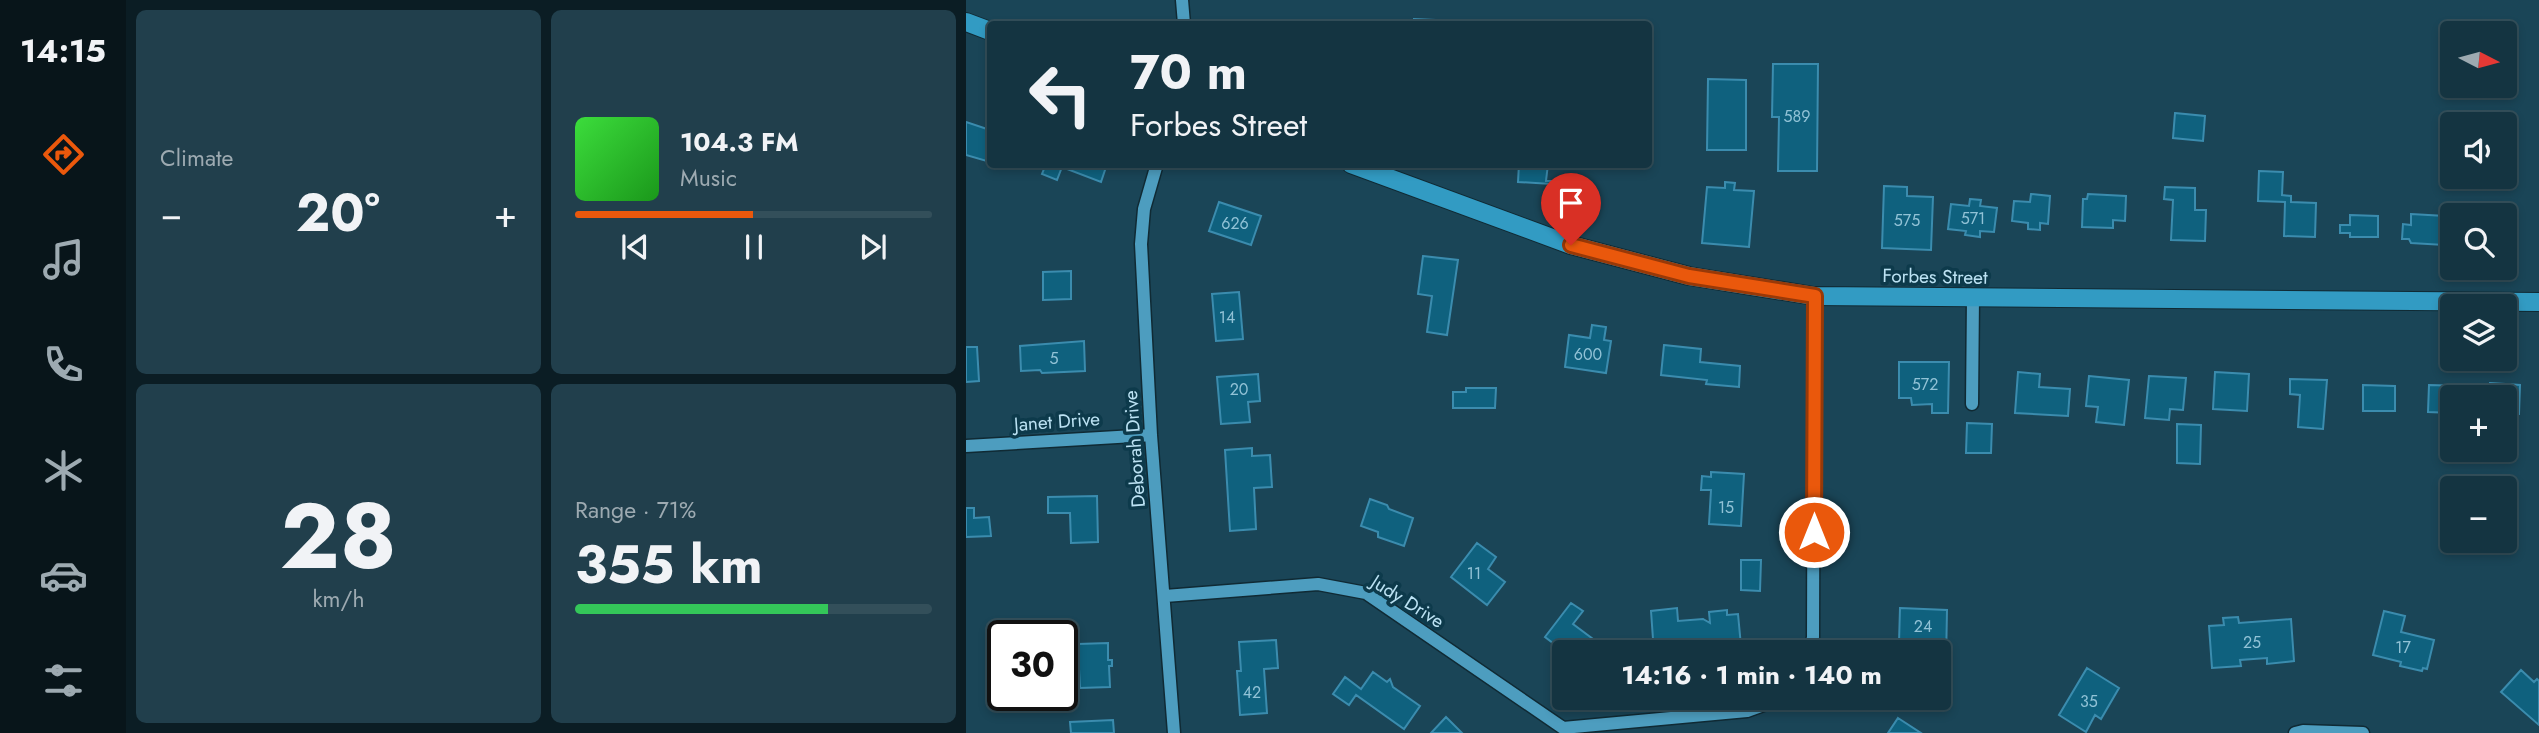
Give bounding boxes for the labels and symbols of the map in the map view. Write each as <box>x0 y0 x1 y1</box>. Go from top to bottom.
north arrow <box>2440 21 2516 98</box>
house number: 589 <box>1784 105 1810 128</box>
pin <box>1541 173 1601 245</box>
house number: 571 <box>1961 207 1985 230</box>
house number: 575 <box>1894 209 1920 232</box>
house number: 626 <box>1221 212 1249 235</box>
street label: Forbes Street <box>1882 262 1988 291</box>
house number: 14 <box>1219 306 1235 329</box>
house number: 600 <box>1574 343 1602 366</box>
house number: 5 <box>1049 347 1059 370</box>
house number: 572 <box>1912 373 1938 396</box>
house number: 20 <box>1230 378 1248 401</box>
street label: Deborah Drive <box>1117 389 1152 509</box>
street label: Janet Drive <box>1010 405 1101 438</box>
position arrow <box>1777 495 1851 569</box>
house number: 15 <box>1718 496 1734 519</box>
house number: 11 <box>1467 562 1481 585</box>
street label: Judy Drive <box>1363 567 1450 635</box>
house number: 24 <box>1914 615 1932 638</box>
speed limit sign: 30 <box>987 620 1078 711</box>
house number: 25 <box>2243 631 2261 654</box>
house number: 17 <box>2395 636 2411 659</box>
house number: 42 <box>1243 681 1261 704</box>
house number: 35 <box>2080 690 2098 713</box>

